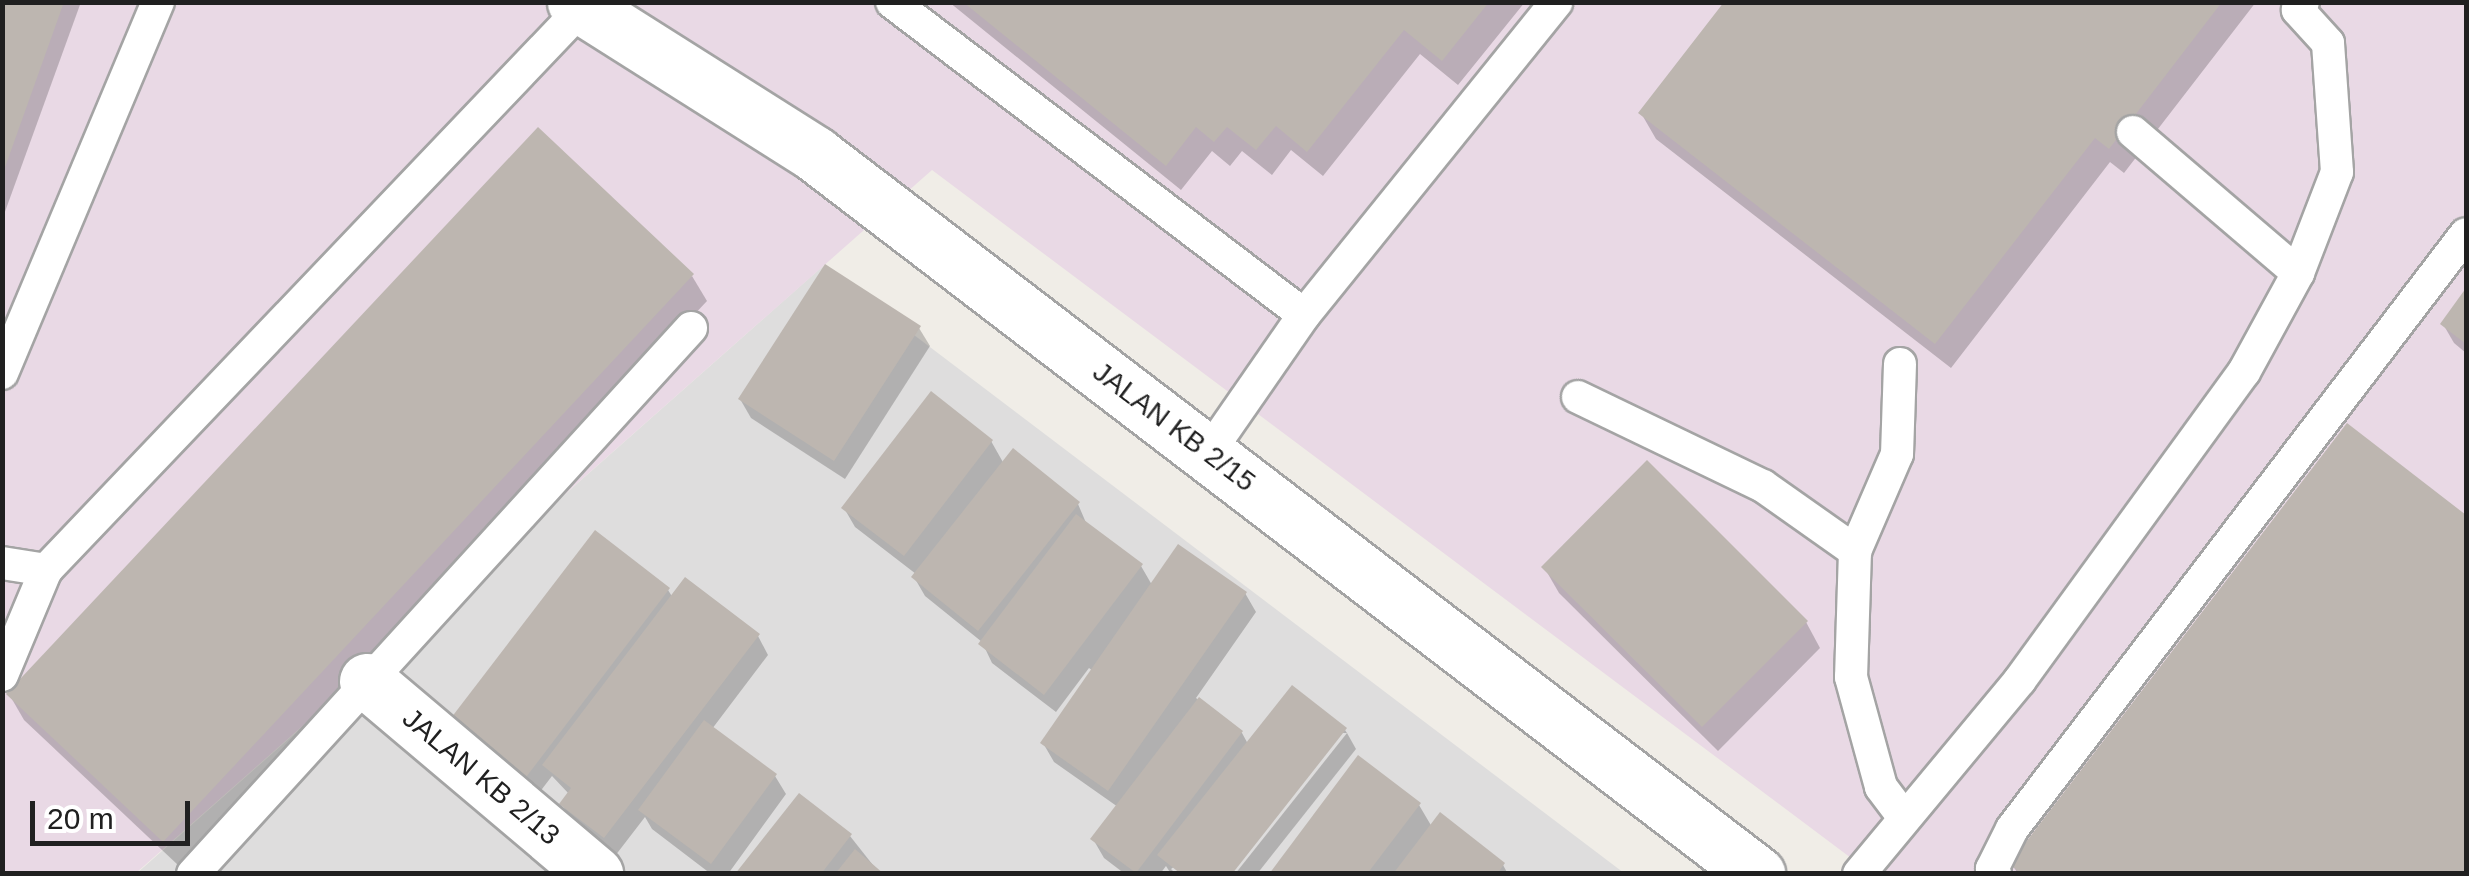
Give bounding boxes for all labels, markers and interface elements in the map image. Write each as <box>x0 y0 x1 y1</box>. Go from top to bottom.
street label: JALAN KB 2/15 <box>1086 355 1262 499</box>
street label: JALAN KB 2/13 <box>396 702 566 852</box>
scale bar <box>35 781 195 843</box>
text: 20 m <box>47 802 114 835</box>

